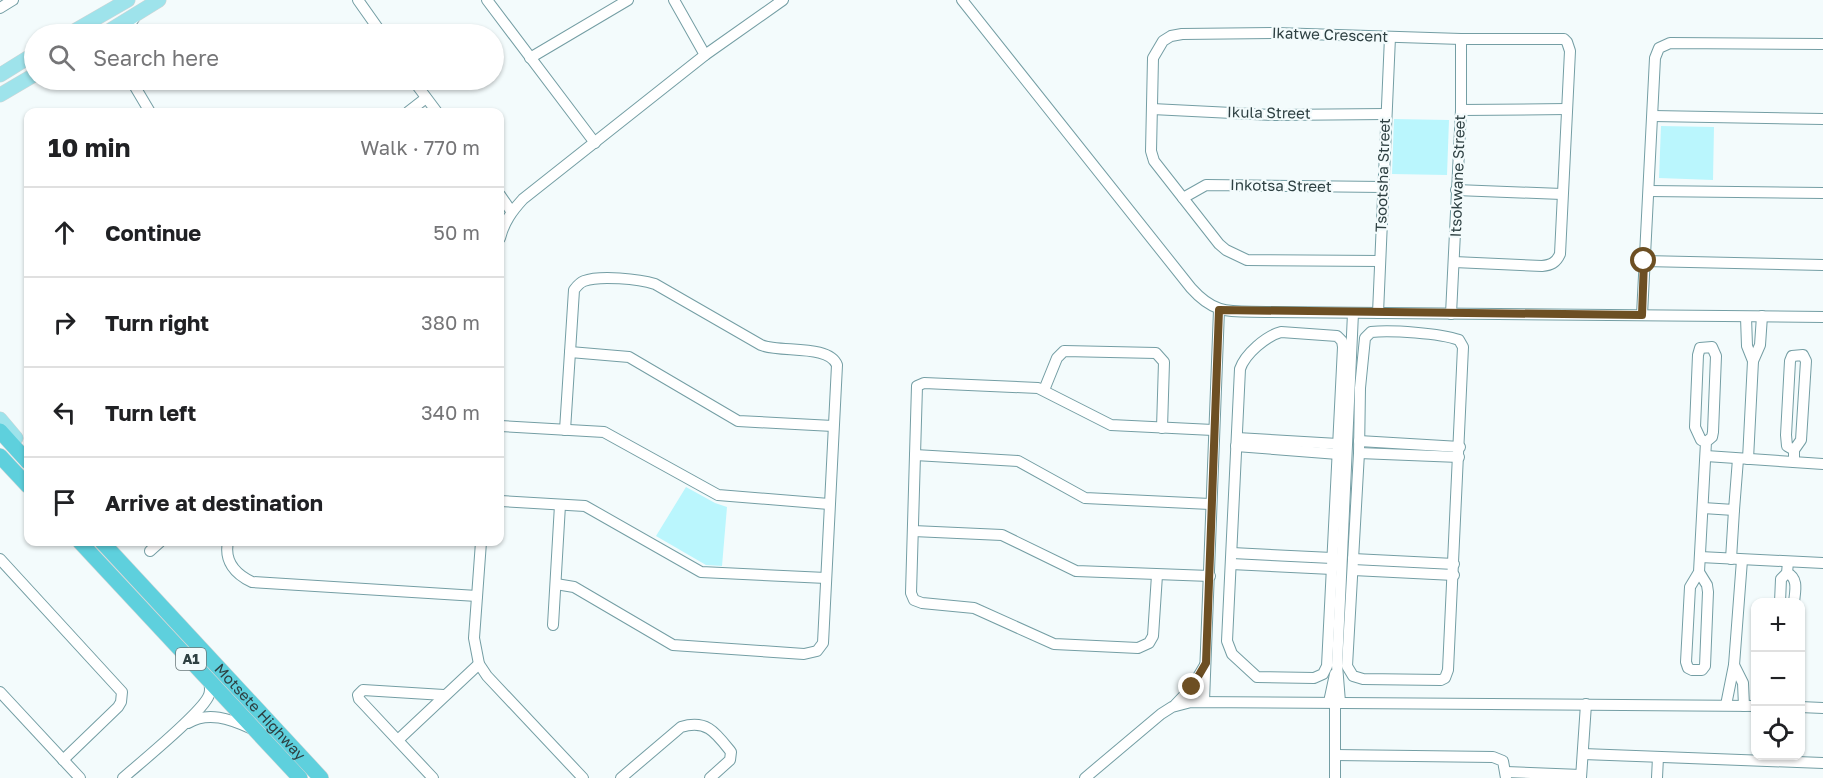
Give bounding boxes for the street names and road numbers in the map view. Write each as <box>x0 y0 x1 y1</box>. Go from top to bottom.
street label: Ikatwe Crescent <box>1272 23 1389 45</box>
street label: Ikula Street <box>1227 102 1311 122</box>
street label: Itsokwane Street <box>1446 114 1468 238</box>
street label: Tsootsha Street <box>1371 118 1393 232</box>
street label: Inkotsa Street <box>1230 175 1332 195</box>
road number: A1 <box>176 648 206 670</box>
street label: Motsete Highway <box>211 659 310 764</box>

